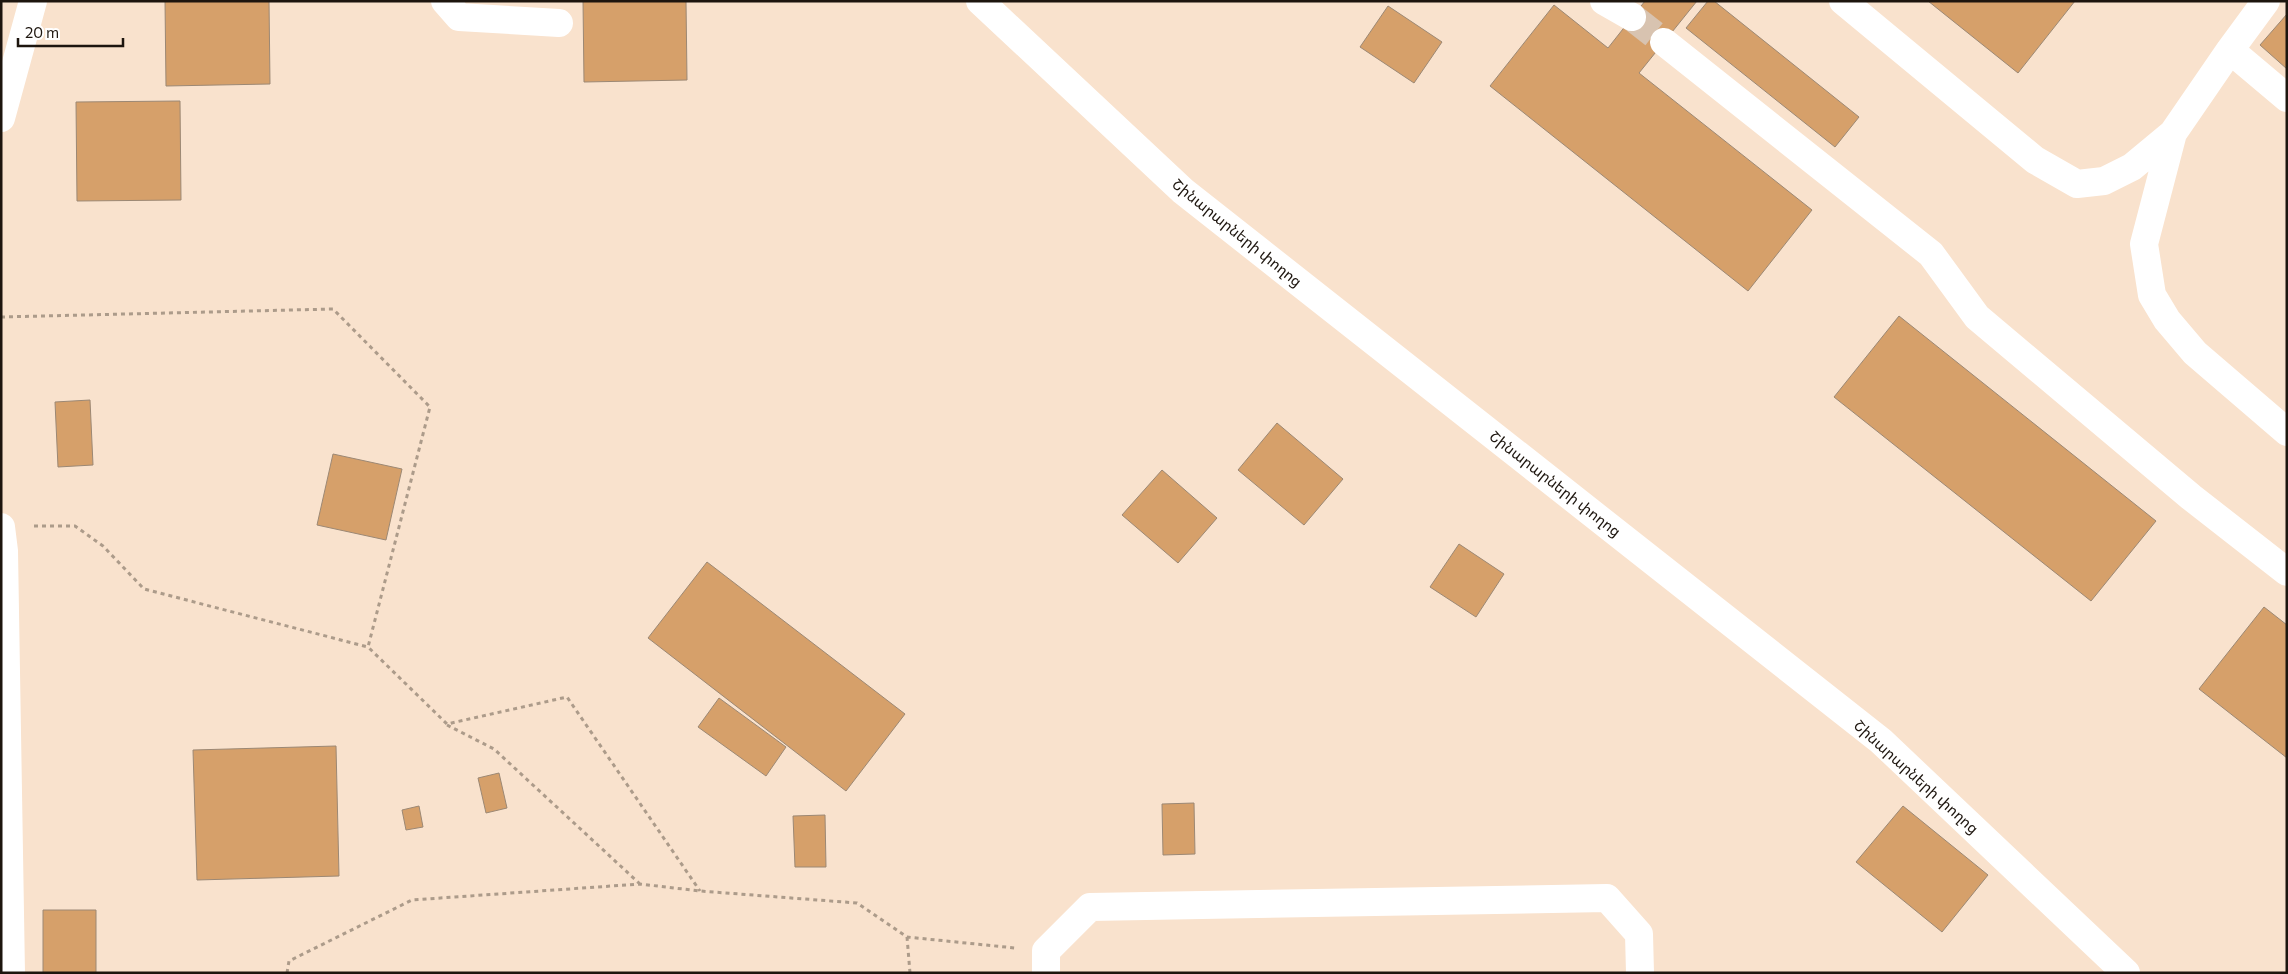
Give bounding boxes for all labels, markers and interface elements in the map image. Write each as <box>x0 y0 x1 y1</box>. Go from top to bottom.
scale bar <box>18 15 122 47</box>
text: 20 m <box>25 23 59 41</box>
street label: Շինարարների փողոց <box>1169 174 1306 291</box>
street label: Շինարարների փողոց <box>1486 426 1625 541</box>
street label: Շինարարների փողոց <box>1850 716 1983 838</box>

